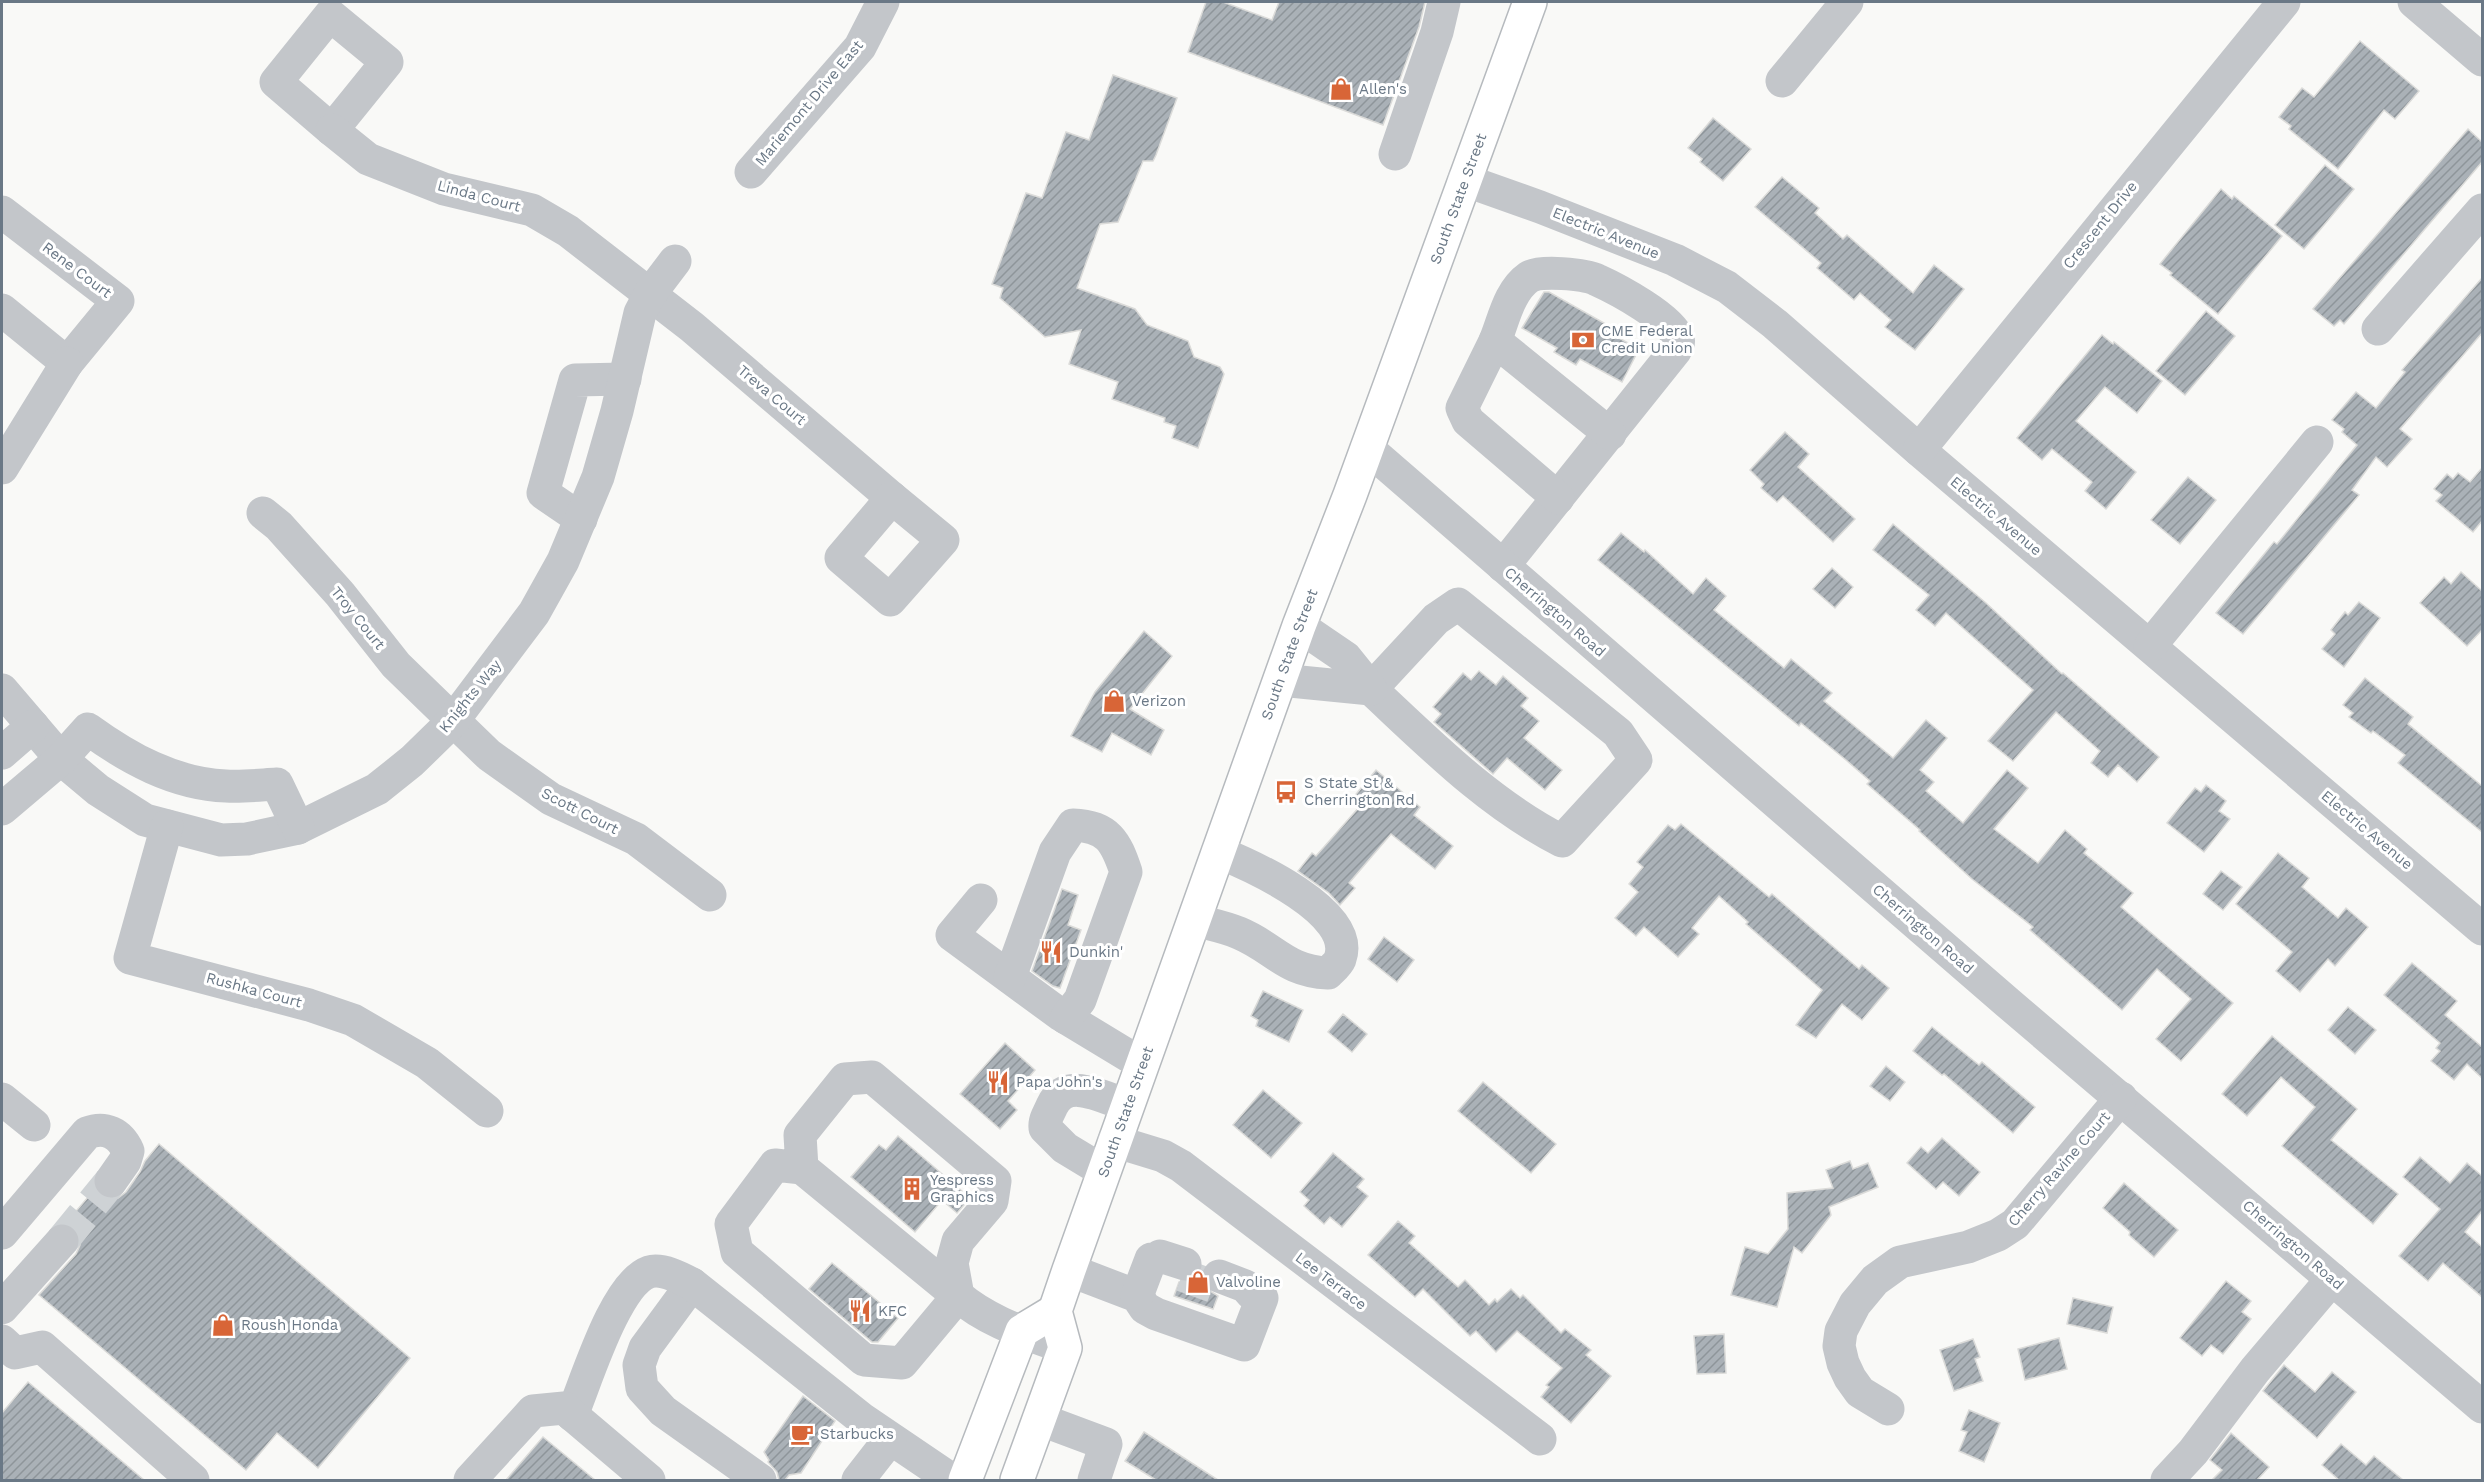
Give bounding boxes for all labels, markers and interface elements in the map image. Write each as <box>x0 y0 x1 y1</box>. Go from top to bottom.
street label: Mariemont Drive East <box>751 36 867 170</box>
shop icon: Allen's <box>1328 76 1354 102</box>
place label: Allen's <box>1359 80 1407 98</box>
street label: South State Street <box>1426 130 1491 267</box>
street label: Linda Court <box>435 176 523 216</box>
street label: Crescent Drive <box>2059 177 2141 273</box>
street label: Electric Avenue <box>1550 203 1662 263</box>
street label: Rene Court <box>39 238 116 302</box>
place label: CME Federal Credit Union <box>1601 322 1693 357</box>
bank icon: CME Federal Credit Union <box>1570 327 1596 353</box>
street label: Treva Court <box>734 361 810 429</box>
street label: Electric Avenue <box>1947 473 2045 559</box>
street label: Cherrington Road <box>1501 563 1609 661</box>
street label: Troy Court <box>327 583 389 654</box>
street label: South State Street <box>1257 586 1322 722</box>
street label: Knights Way <box>435 656 505 736</box>
shop icon: Verizon <box>1101 688 1127 714</box>
place label: Verizon <box>1132 692 1186 710</box>
place label: S State St & Cherrington Rd <box>1304 774 1415 809</box>
bus stop icon: S State St & Cherrington Rd <box>1273 779 1299 805</box>
street label: Scott Court <box>538 784 622 838</box>
street label: Electric Avenue <box>2318 787 2416 873</box>
street label: Cherrington Road <box>1869 880 1977 978</box>
restaurant icon: Dunkin' <box>1038 939 1064 965</box>
place label: Dunkin' <box>1069 943 1123 961</box>
street label: Rushka Court <box>204 969 305 1012</box>
street label: South State Street <box>1094 1043 1157 1180</box>
restaurant icon: Papa John's <box>985 1069 1011 1095</box>
place label: Papa John's <box>1016 1073 1103 1091</box>
street label: Cherry Ravine Court <box>2004 1107 2114 1230</box>
place label: Yespress Graphics <box>930 1171 994 1206</box>
building icon: Yespress Graphics <box>899 1176 925 1202</box>
street label: Cherrington Road <box>2239 1196 2347 1294</box>
street label: Lee Terrace <box>1292 1248 1370 1314</box>
shop icon: Valvoline <box>1185 1269 1211 1295</box>
place label: Valvoline <box>1216 1273 1281 1291</box>
restaurant icon: KFC <box>847 1298 873 1324</box>
place label: KFC <box>878 1302 907 1320</box>
shop icon: Roush Honda <box>210 1312 236 1338</box>
place label: Roush Honda <box>241 1316 339 1334</box>
cafe icon: Starbucks <box>789 1421 815 1447</box>
place label: Starbucks <box>820 1425 894 1443</box>

